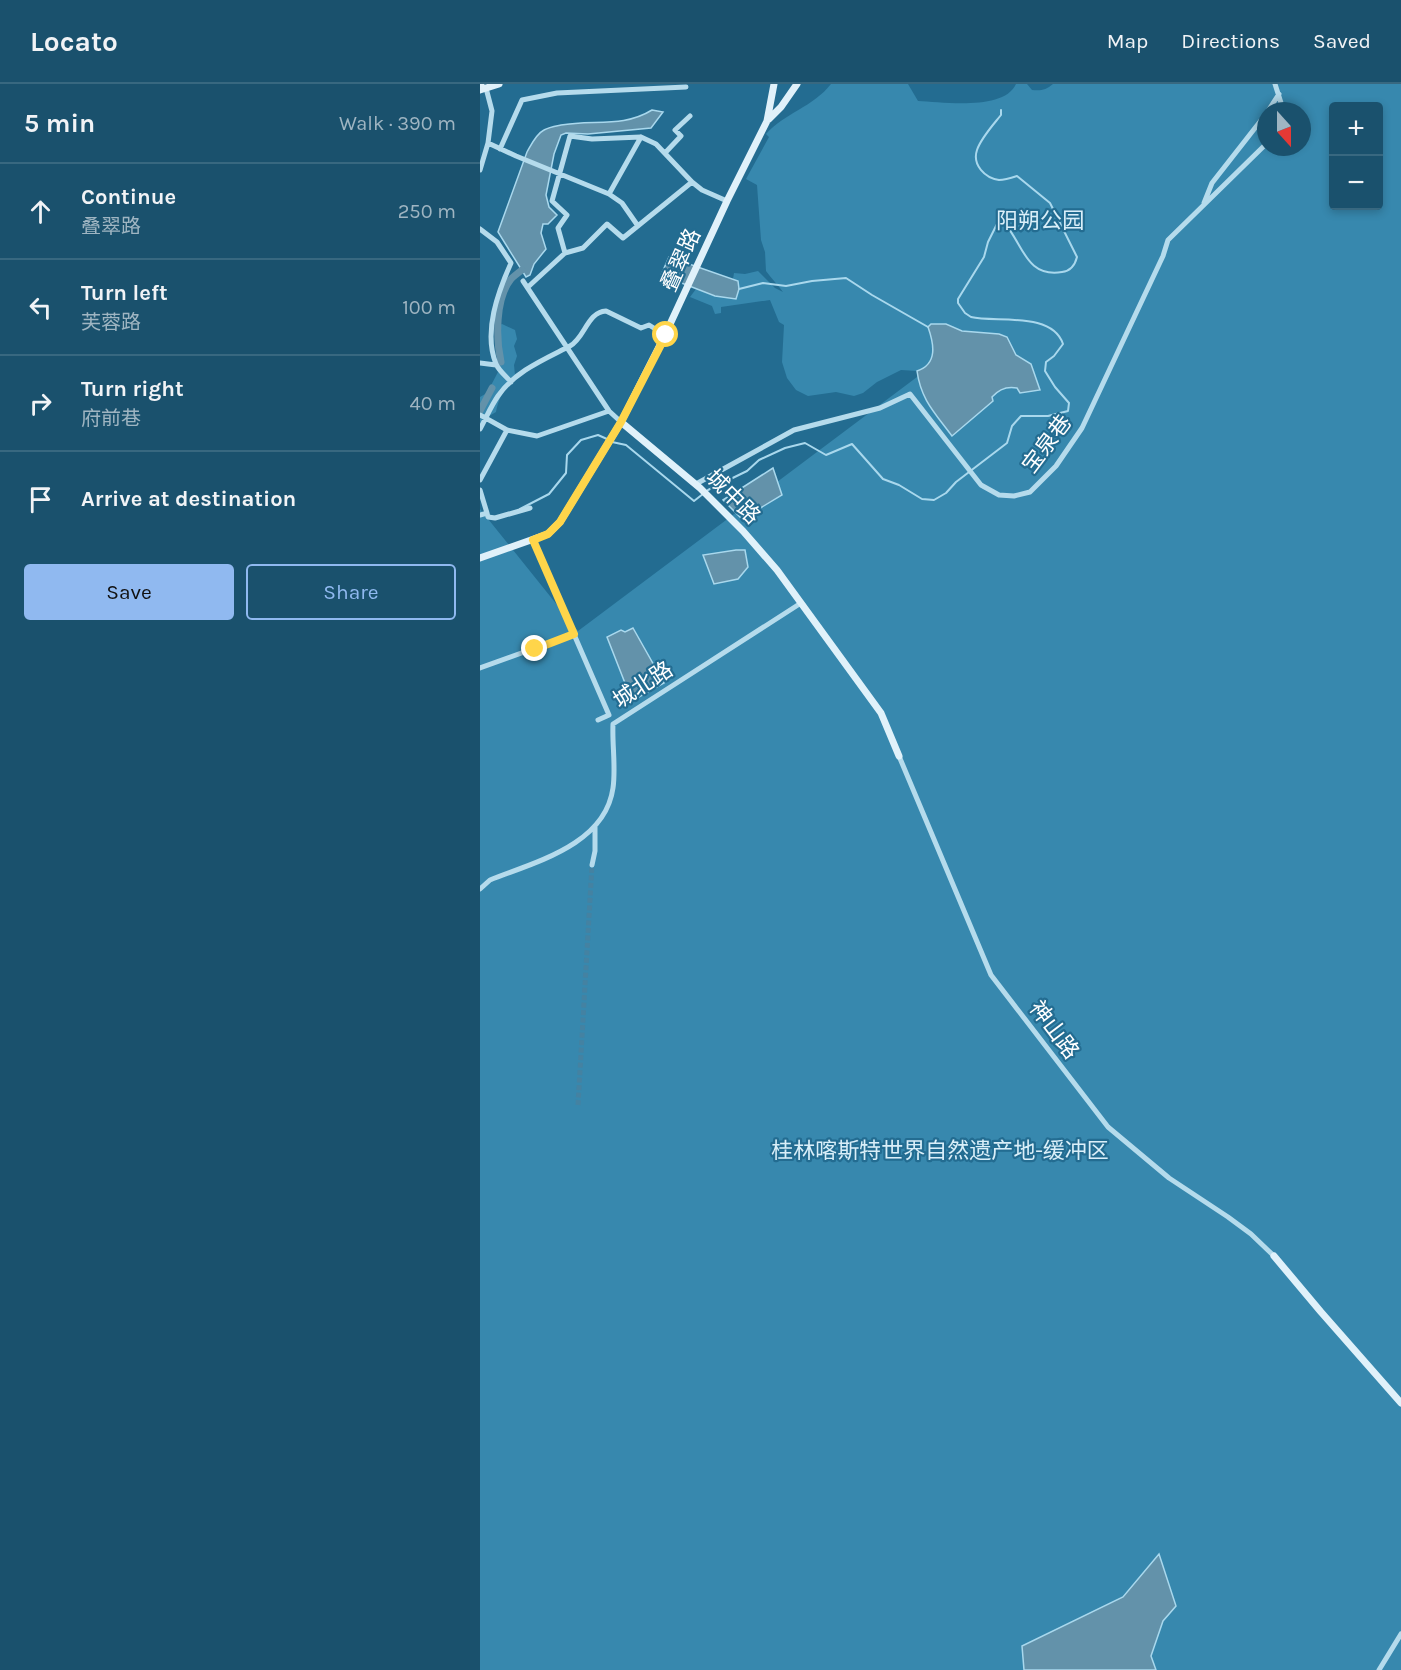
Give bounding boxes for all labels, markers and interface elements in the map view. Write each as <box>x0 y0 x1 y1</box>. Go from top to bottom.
text: Locato <box>30 25 118 58</box>
text: Map <box>1107 29 1148 53</box>
text: Directions <box>1181 29 1280 53</box>
text: Saved <box>1313 29 1371 53</box>
north arrow <box>1257 102 1311 156</box>
map controls <box>1329 102 1383 210</box>
button: + <box>1329 102 1383 156</box>
text: 5 min <box>24 108 95 139</box>
text: Walk · 390 m <box>339 112 456 135</box>
button: − <box>1329 156 1383 210</box>
text: Continue <box>81 184 176 210</box>
icon: ahead <box>24 195 57 228</box>
text: 250 m <box>398 200 456 223</box>
park label: 阳朔公园 <box>996 208 1084 234</box>
text: 叠翠路 <box>81 215 141 238</box>
street label: 叠翠路 <box>656 225 706 295</box>
text: Turn left <box>81 280 168 306</box>
icon: left <box>24 291 57 324</box>
text: 100 m <box>402 296 456 319</box>
text: 芙蓉路 <box>81 311 141 334</box>
route start <box>652 321 678 347</box>
text: Turn right <box>81 376 184 402</box>
icon: right <box>24 387 57 420</box>
text: 40 m <box>410 392 456 415</box>
text: 府前巷 <box>81 407 141 430</box>
street label: 宝泉巷 <box>1017 410 1077 478</box>
street label: 城中路 <box>700 464 766 530</box>
icon: arrive <box>24 483 57 516</box>
text: Arrive at destination <box>81 486 296 512</box>
button: Save <box>24 564 234 620</box>
button: Share <box>246 564 456 620</box>
route end <box>521 635 547 661</box>
street label: 城北路 <box>608 656 678 714</box>
street label: 神山路 <box>1024 996 1084 1064</box>
park label: 桂林喀斯特世界自然遗产地-缓冲区 <box>771 1138 1109 1164</box>

